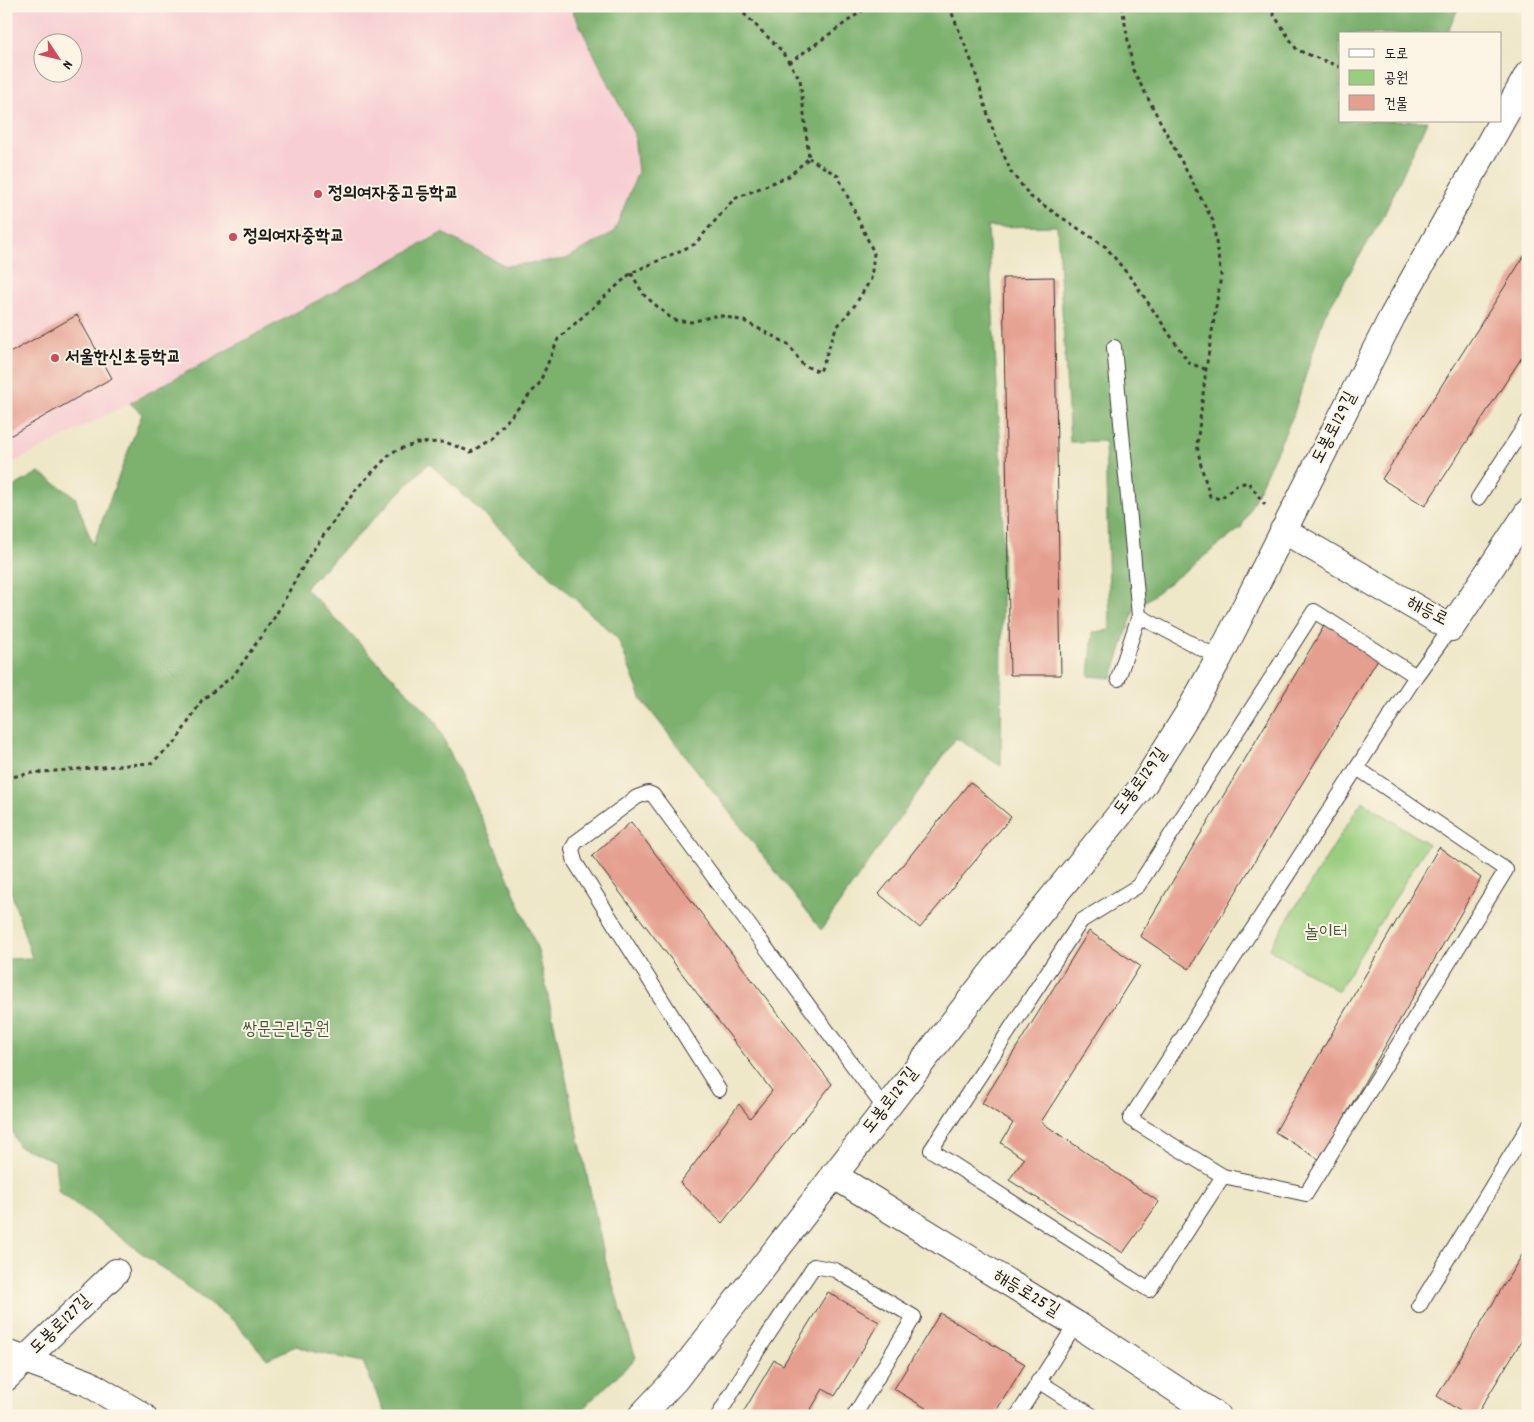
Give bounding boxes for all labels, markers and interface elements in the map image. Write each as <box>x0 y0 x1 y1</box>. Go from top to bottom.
north arrow <box>32 32 82 82</box>
legend <box>1339 32 1502 122</box>
text: 도로 <box>1384 44 1408 66</box>
text: N <box>57 56 77 73</box>
text: 공원 <box>1384 68 1408 90</box>
text: 건물 <box>1384 94 1408 116</box>
place label: 정의여자중고등학교 <box>328 182 458 207</box>
marker: 정의여자중고등학교 <box>312 188 324 200</box>
place label: 정의여자중학교 <box>243 225 344 250</box>
marker: 정의여자중학교 <box>227 231 239 243</box>
place label: 서울한신초등학교 <box>65 346 181 371</box>
marker: 서울한신초등학교 <box>49 352 61 364</box>
street label: 도봉로129길 <box>1306 387 1364 468</box>
street label: 해등로 <box>1402 591 1452 633</box>
street label: 도봉로129길 <box>1108 743 1174 821</box>
park label: 놀이터 <box>1304 921 1348 946</box>
park label: 쌍문근린공원 <box>243 1018 329 1043</box>
street label: 도봉로129길 <box>857 1062 925 1139</box>
street label: 해등로25길 <box>988 1264 1065 1324</box>
street label: 도봉로127길 <box>25 1289 98 1361</box>

